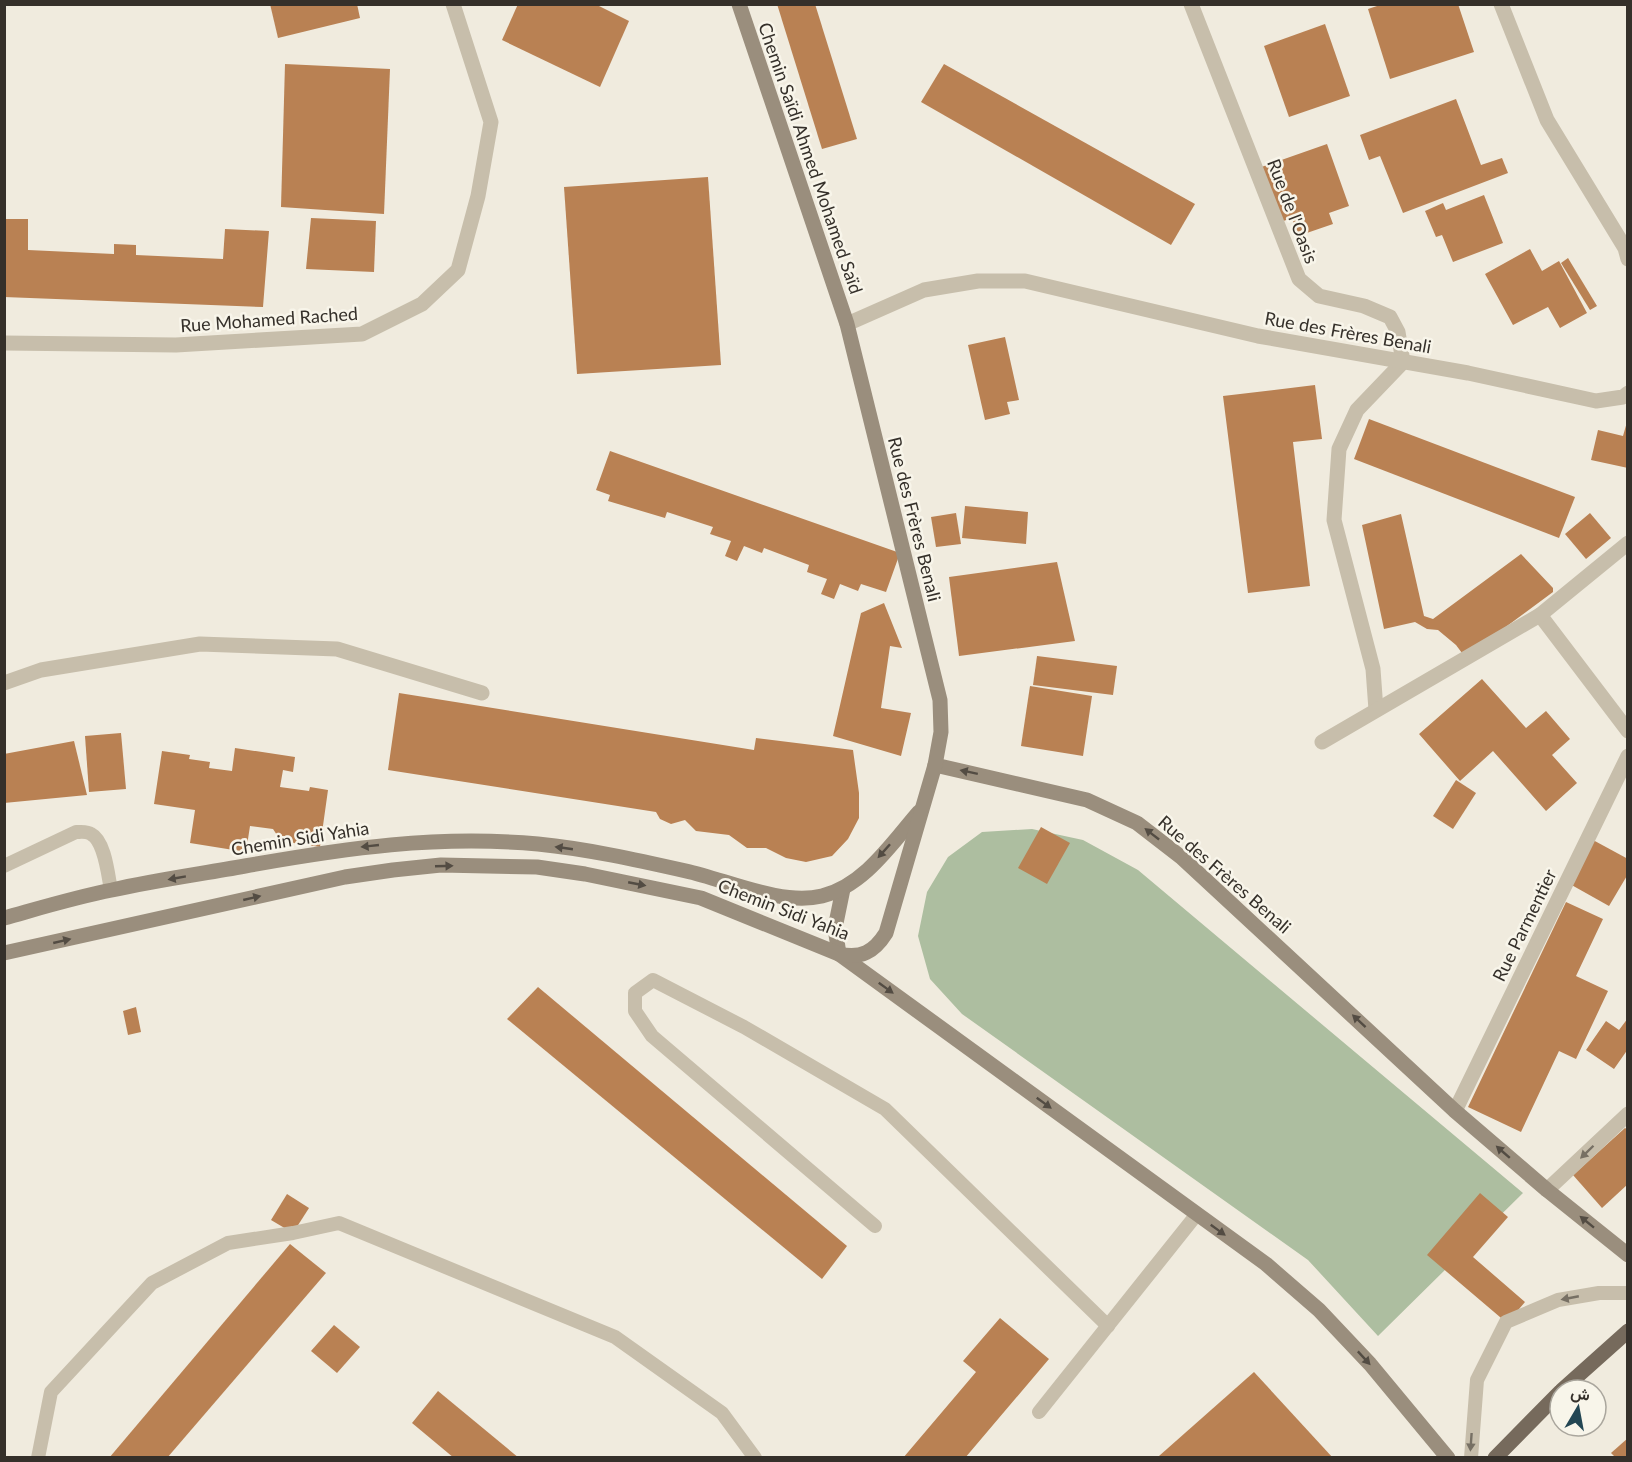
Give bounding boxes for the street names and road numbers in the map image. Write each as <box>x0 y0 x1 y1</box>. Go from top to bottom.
street label: Chemin Saïdi Ahmed Mohamed Saïd <box>754 19 868 297</box>
street label: Rue de l'Oasis <box>1263 156 1323 267</box>
street label: Rue Mohamed Rached <box>179 302 359 336</box>
street label: Rue des Frères Benali <box>1263 307 1433 357</box>
street label: Rue des Frères Benali <box>884 434 946 604</box>
street label: Rue des Frères Benali <box>1154 810 1296 938</box>
street label: Chemin Sidi Yahia <box>230 816 370 860</box>
street label: Rue Parmentier <box>1487 865 1561 985</box>
street label: Chemin Sidi Yahia <box>715 874 853 944</box>

